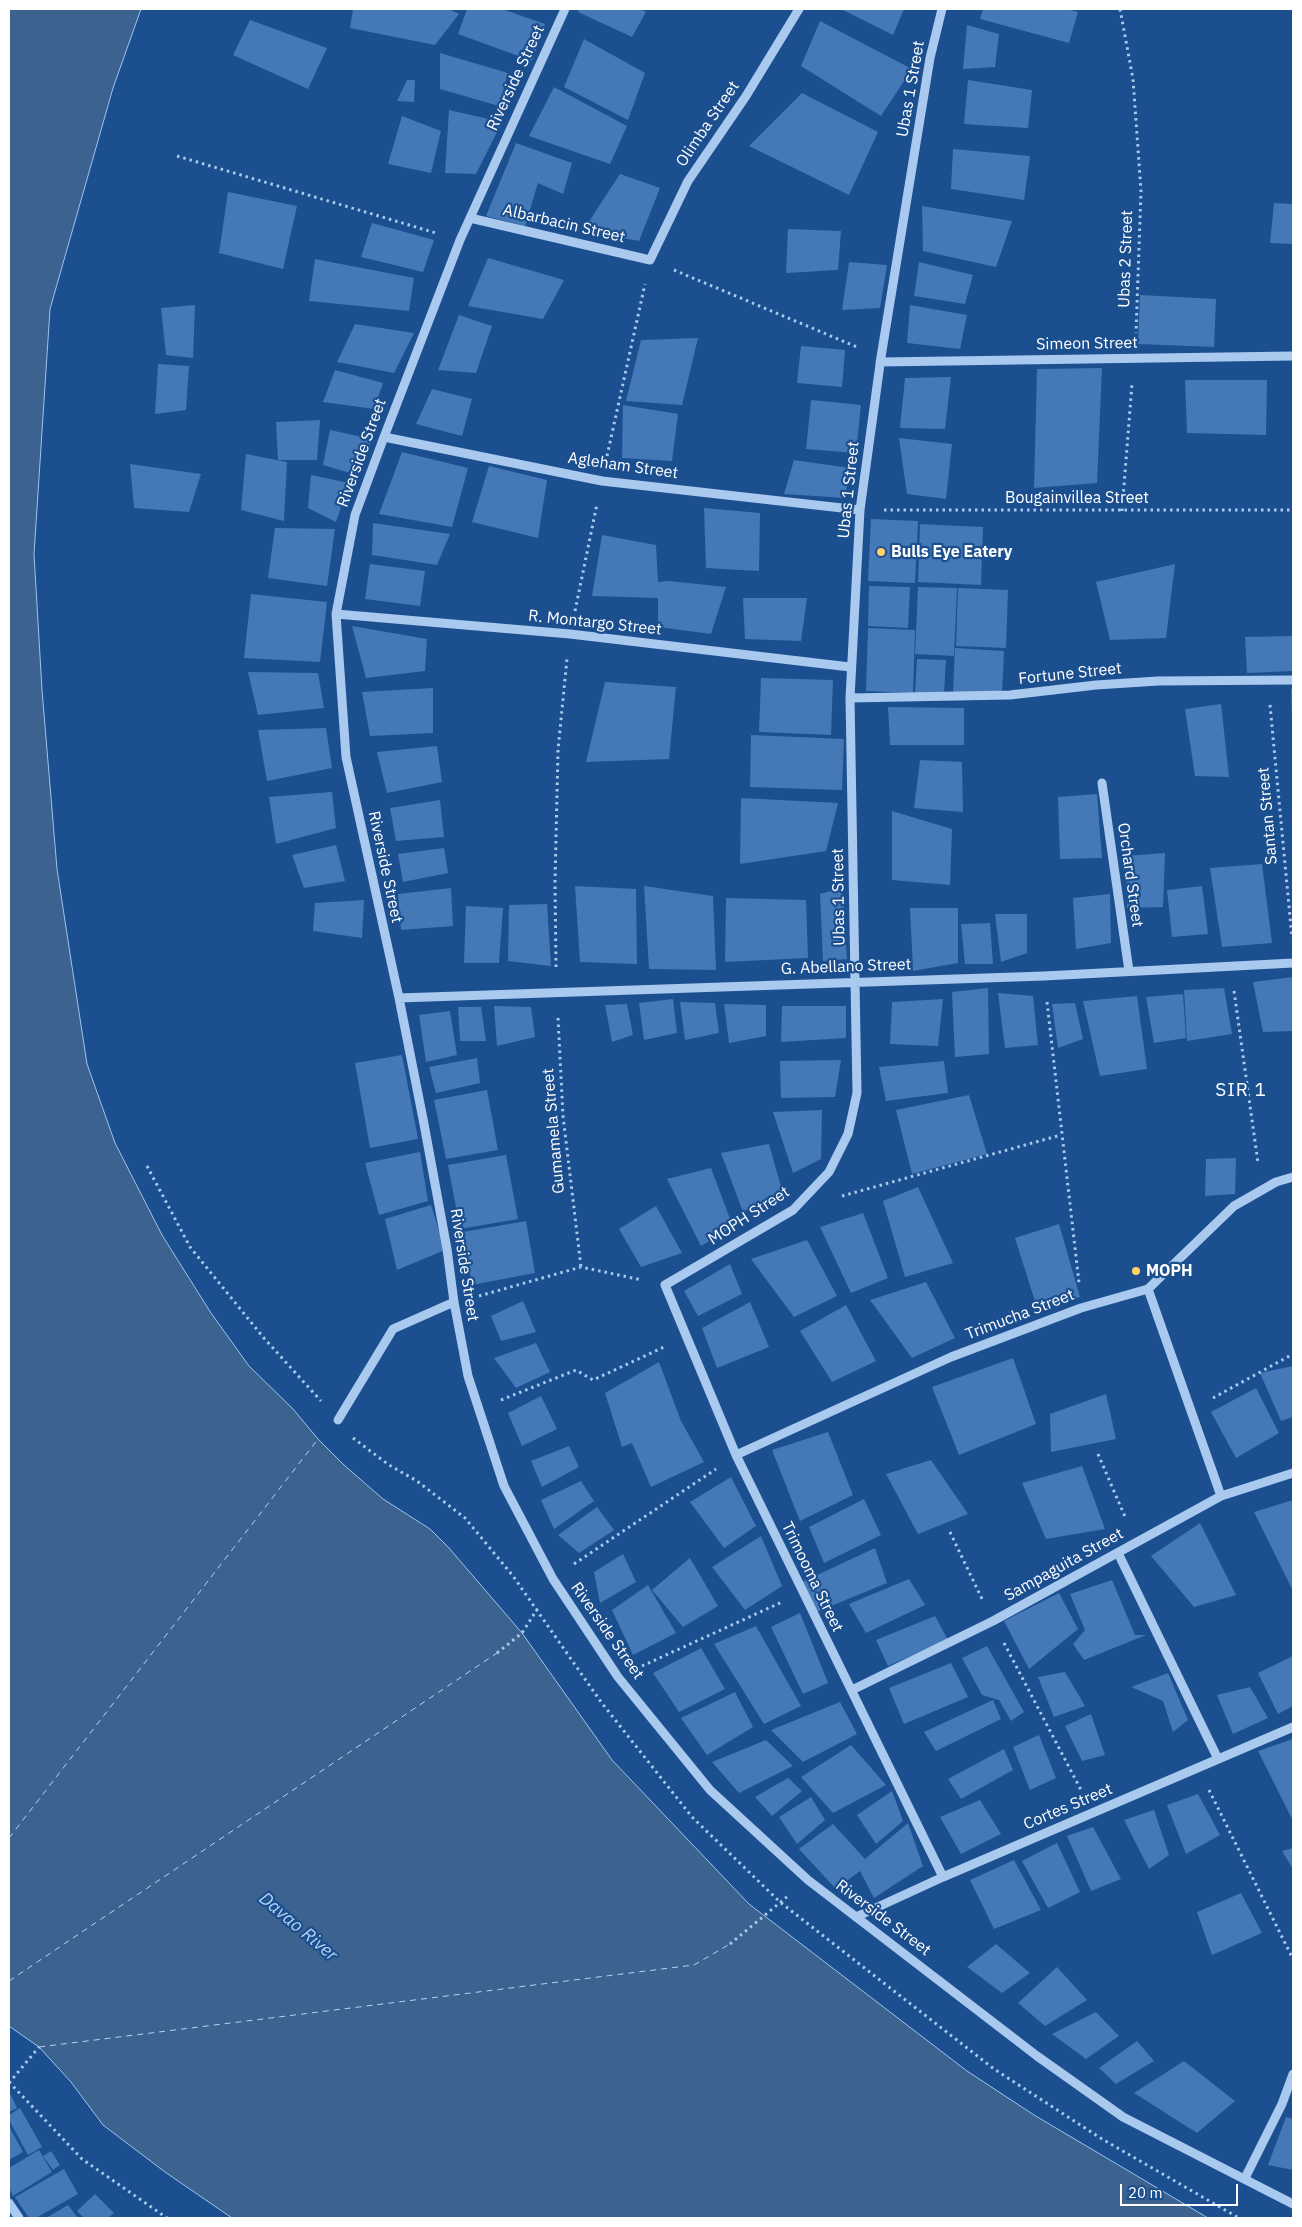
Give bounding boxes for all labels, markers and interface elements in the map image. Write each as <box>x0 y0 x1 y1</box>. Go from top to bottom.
street label: Riverside Street <box>483 22 549 134</box>
street label: Ubas 1 Street <box>893 39 929 139</box>
street label: Olimba Street <box>672 78 744 170</box>
street label: Albarbacin Street <box>501 201 627 247</box>
street label: Ubas 2 Street <box>1115 210 1137 308</box>
street label: Simeon Street <box>1036 334 1138 354</box>
street label: Riverside Street <box>333 396 391 510</box>
street label: Ubas 1 Street <box>834 441 864 539</box>
street label: Agleham Street <box>567 449 679 483</box>
street label: Bougainvillea Street <box>1005 488 1149 508</box>
place label: Bulls Eye Eatery <box>891 542 1012 562</box>
marker: Bulls Eye Eatery <box>875 546 887 558</box>
street label: R. Montargo Street <box>527 606 663 640</box>
street label: Fortune Street <box>1017 659 1123 689</box>
street label: Santan Street <box>1254 766 1282 866</box>
street label: Riverside Street <box>364 809 406 925</box>
street label: Orchard Street <box>1113 821 1147 929</box>
street label: Ubas 1 Street <box>829 848 849 946</box>
street label: G. Abellano Street <box>780 955 912 979</box>
street label: Gumamela Street <box>539 1067 569 1195</box>
district label: SIR 1 <box>1215 1080 1267 1102</box>
street label: MOPH Street <box>705 1183 793 1249</box>
street label: Riverside Street <box>446 1207 482 1323</box>
place label: MOPH <box>1146 1261 1193 1281</box>
marker: MOPH <box>1130 1265 1142 1277</box>
street label: Trimucha Street <box>963 1285 1077 1345</box>
street label: Trimooma Street <box>777 1519 847 1635</box>
street label: Sampaguita Street <box>1001 1524 1127 1606</box>
street label: Riverside Street <box>566 1579 648 1683</box>
street label: Cortes Street <box>1021 1780 1115 1834</box>
street label: Riverside Street <box>832 1876 934 1960</box>
water label: Davao River <box>254 1888 342 1966</box>
scale bar <box>1122 2174 1240 2206</box>
text: 20 m <box>1128 2183 1163 2202</box>

